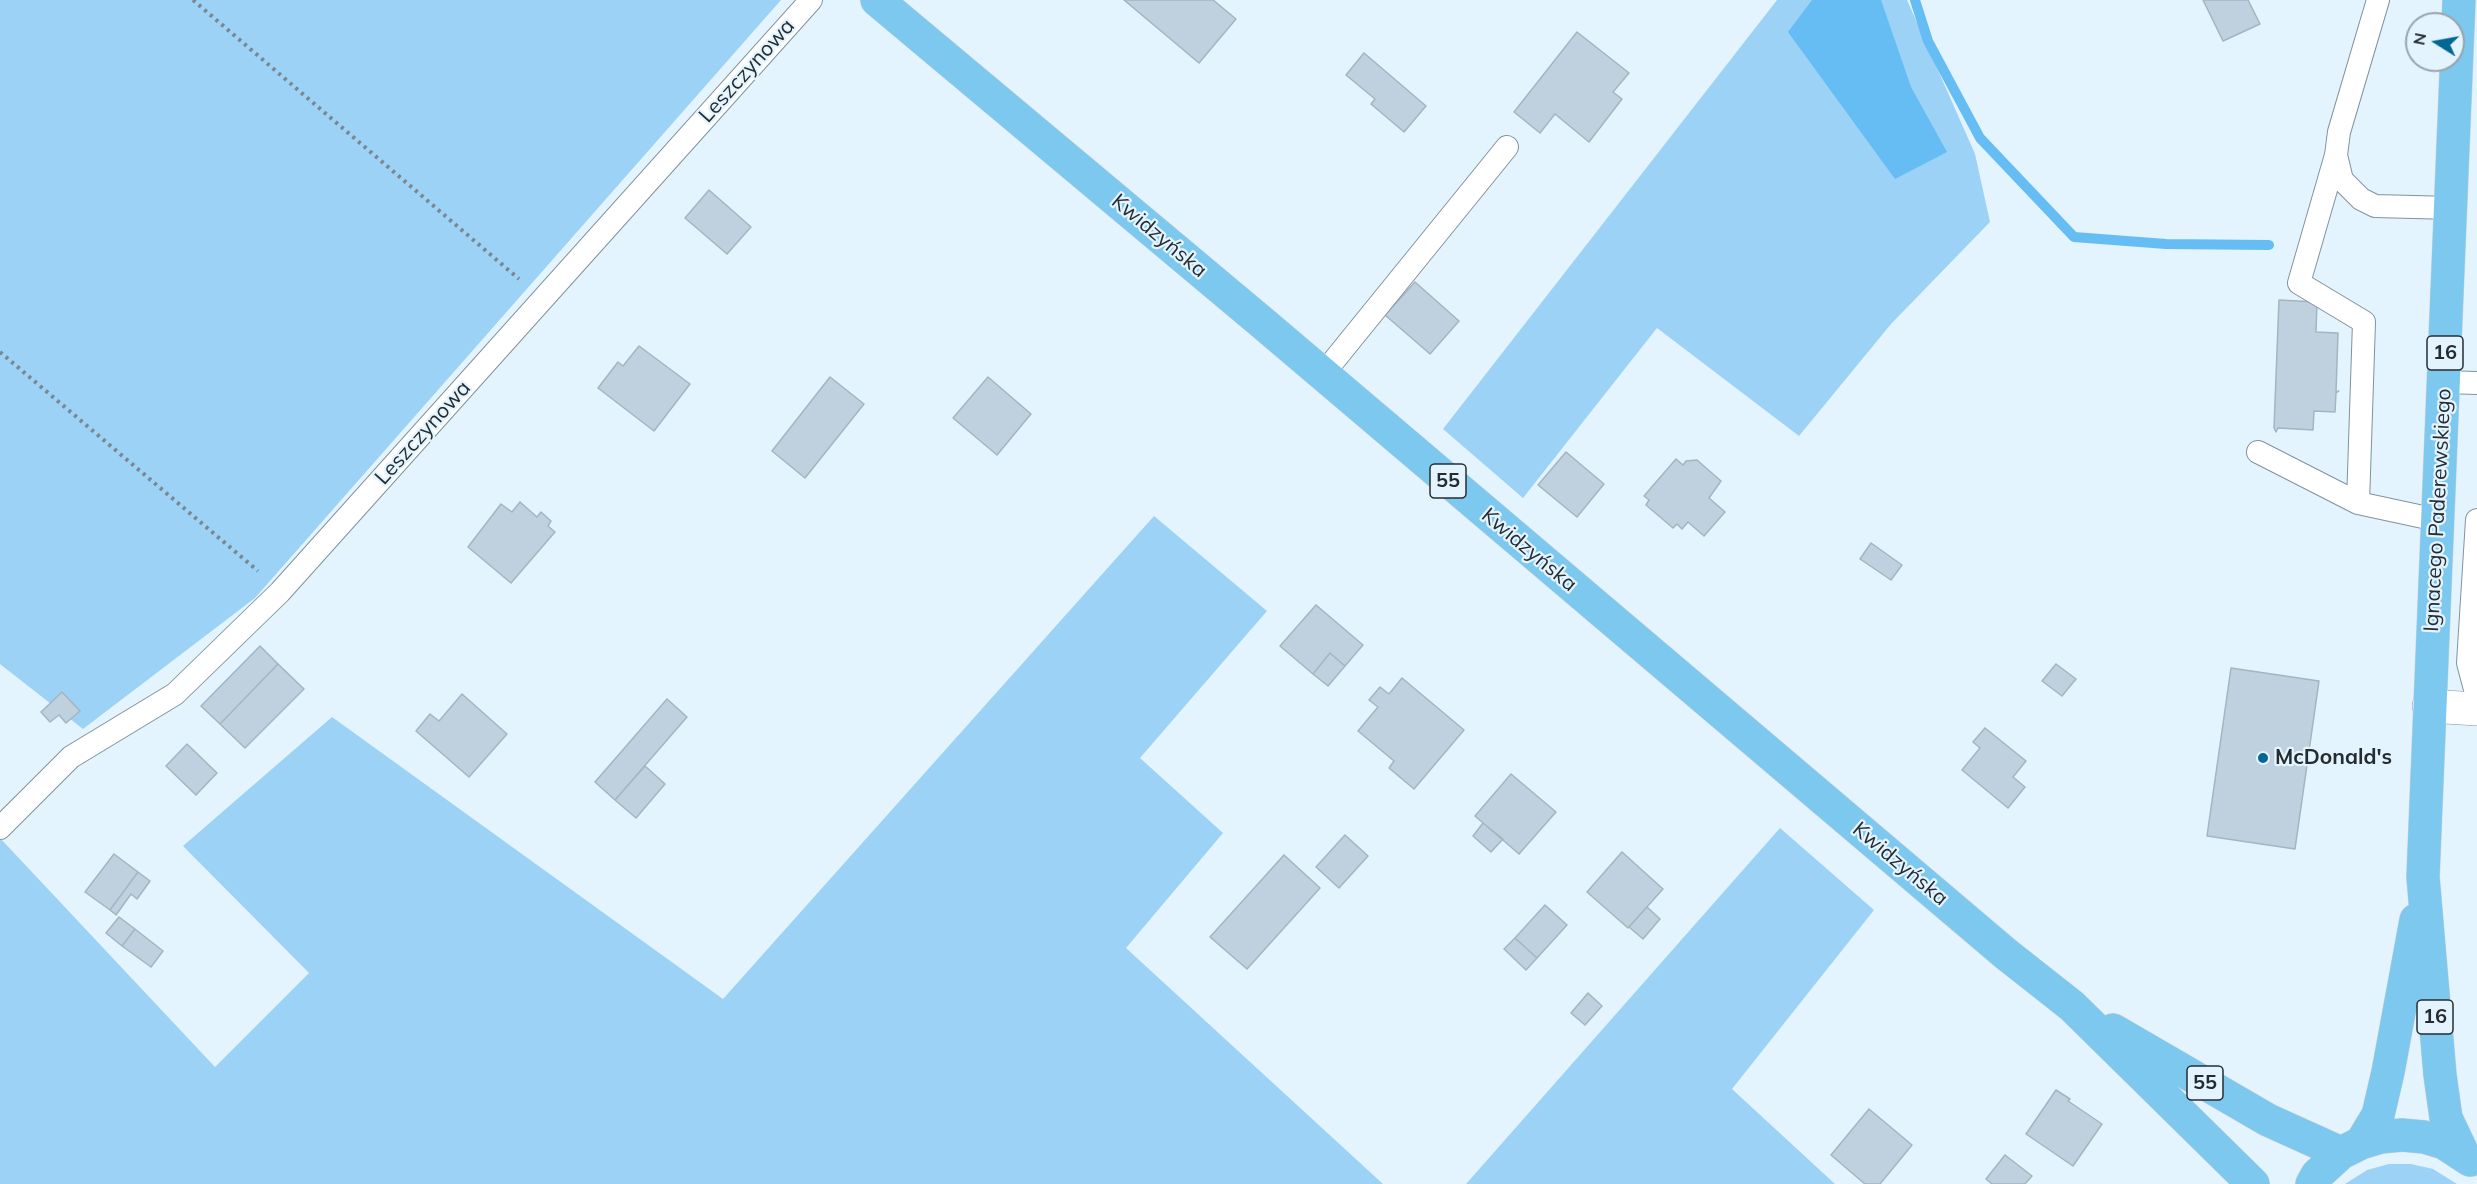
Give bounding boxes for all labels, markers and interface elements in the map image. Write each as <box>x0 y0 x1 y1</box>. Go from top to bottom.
north arrow <box>2405 12 2465 72</box>
street label: Leszczynowa <box>694 14 800 128</box>
text: N <box>2408 31 2430 47</box>
street label: Kwidzyńska <box>1106 189 1212 283</box>
road number: 16 <box>2427 336 2463 370</box>
street label: Leszczynowa <box>370 376 476 490</box>
street label: Ignacego Paderewskiego <box>2419 388 2457 632</box>
road number: 55 <box>1430 464 1466 498</box>
street label: Kwidzyńska <box>1476 503 1582 597</box>
place label: McDonald's <box>2275 745 2392 771</box>
marker: McDonald's <box>2256 751 2270 765</box>
street label: Kwidzyńska <box>1847 817 1953 911</box>
road number: 16 <box>2417 1000 2453 1034</box>
road number: 55 <box>2187 1066 2223 1100</box>

